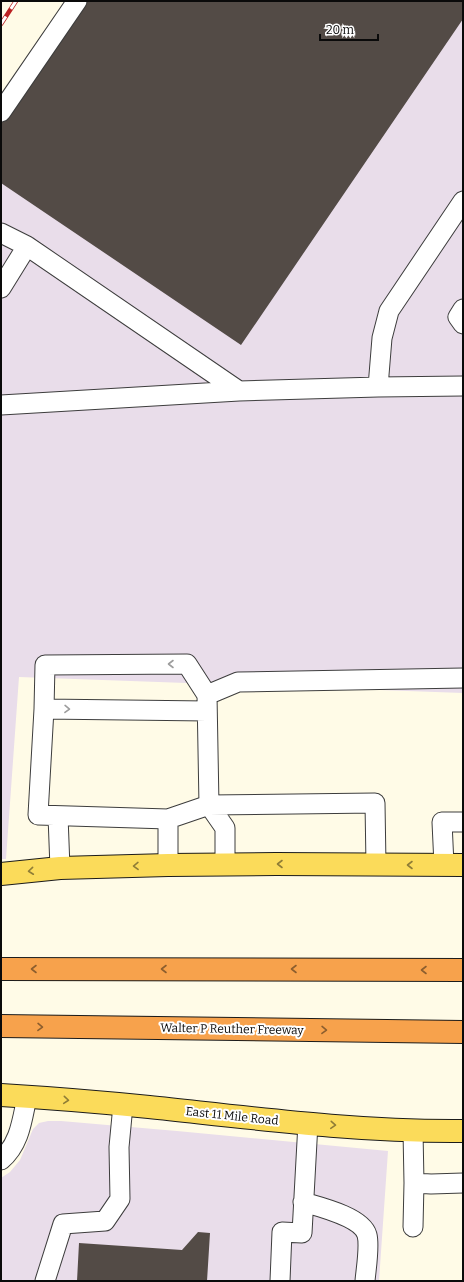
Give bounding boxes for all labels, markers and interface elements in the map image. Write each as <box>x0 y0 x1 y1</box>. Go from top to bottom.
scale bar <box>320 16 378 42</box>
text: 20 m <box>326 23 355 37</box>
one-way arrow <box>168 660 174 668</box>
one-way arrow <box>64 705 70 713</box>
one-way arrow <box>277 860 283 868</box>
one-way arrow <box>407 861 413 869</box>
one-way arrow <box>133 862 139 870</box>
one-way arrow <box>28 866 34 875</box>
one-way arrow <box>31 965 37 973</box>
one-way arrow <box>161 965 167 973</box>
one-way arrow <box>291 965 297 973</box>
one-way arrow <box>421 966 427 974</box>
street label: Walter P Reuther Freeway <box>160 1021 304 1037</box>
one-way arrow <box>37 1023 43 1031</box>
one-way arrow <box>321 1026 327 1034</box>
one-way arrow <box>63 1095 69 1104</box>
street label: East 11 Mile Road <box>185 1104 279 1128</box>
one-way arrow <box>330 1121 336 1130</box>

